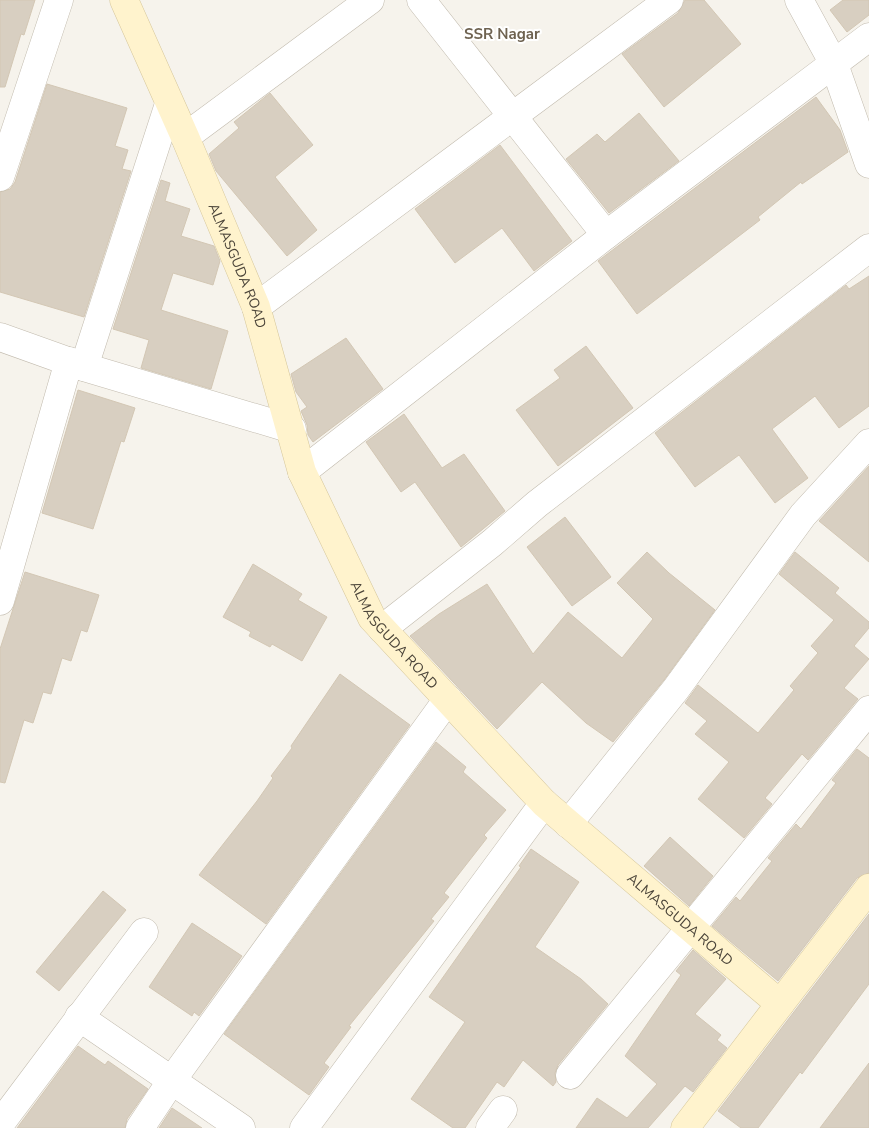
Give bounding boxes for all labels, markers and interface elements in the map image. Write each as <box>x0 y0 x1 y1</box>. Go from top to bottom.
district label: SSR Nagar <box>464 24 540 44</box>
street label: ALMASGUDA ROAD <box>204 200 271 330</box>
street label: ALMASGUDA ROAD <box>346 578 443 693</box>
street label: ALMASGUDA ROAD <box>623 869 737 970</box>

